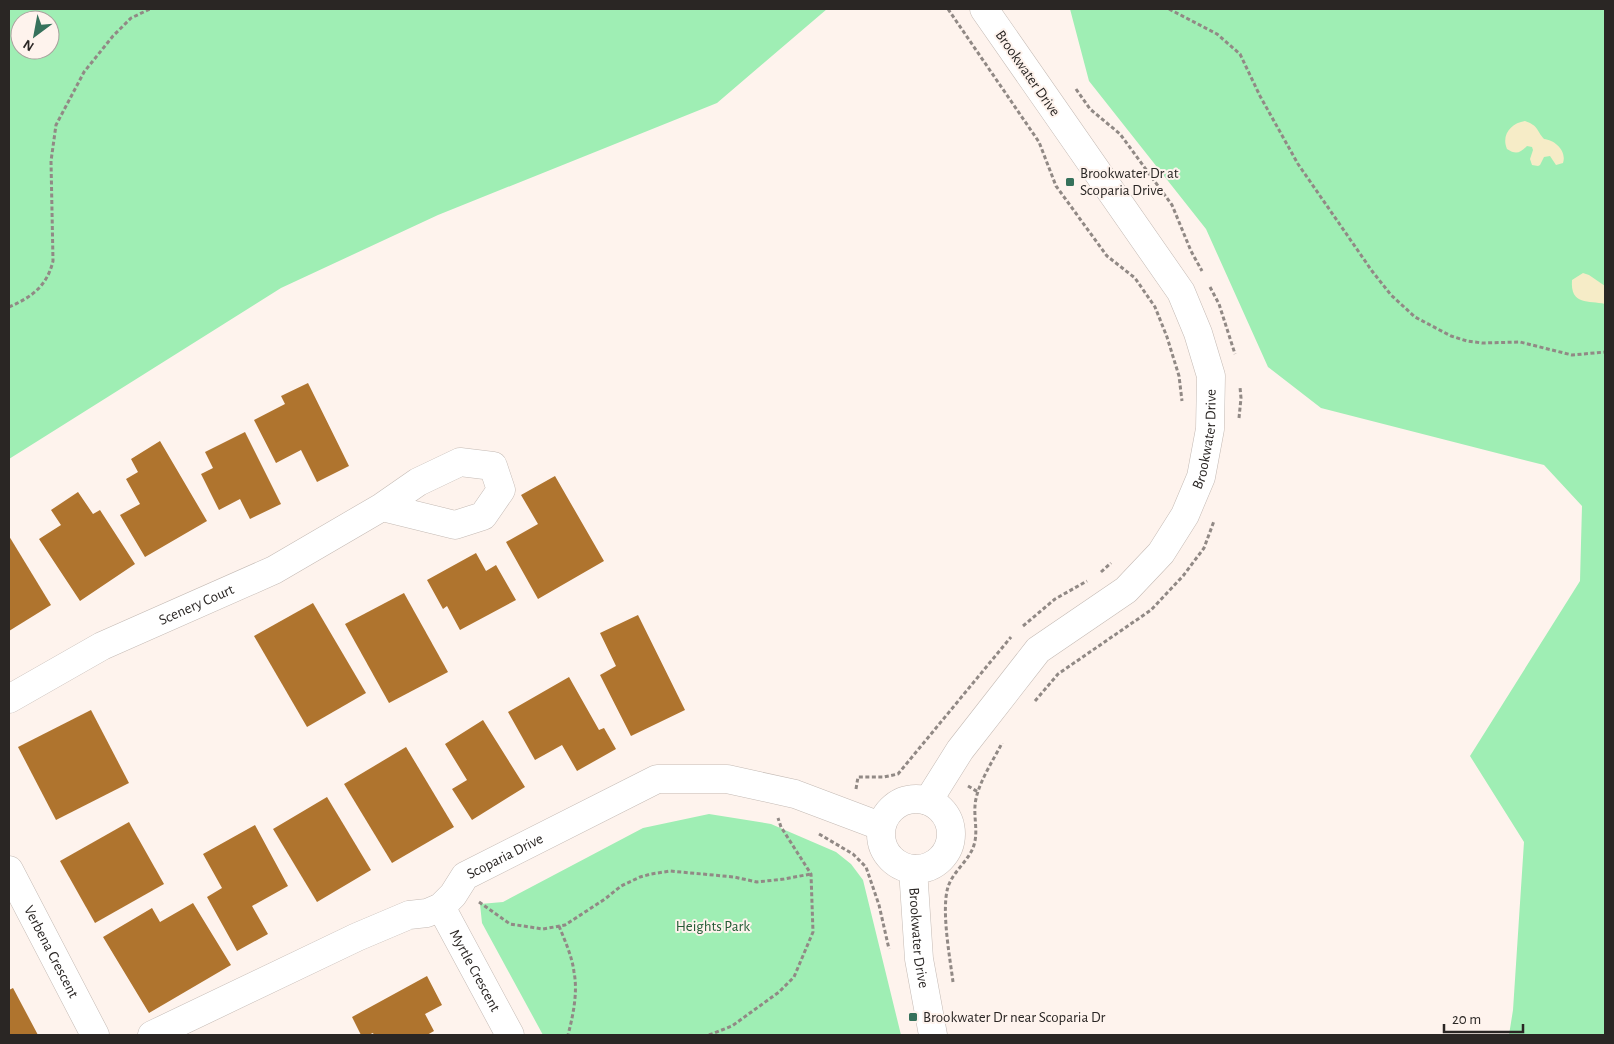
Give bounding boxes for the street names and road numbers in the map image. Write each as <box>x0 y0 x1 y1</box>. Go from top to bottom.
street label: Brookwater Drive <box>992 28 1063 119</box>
street label: Brookwater Drive <box>1190 389 1219 491</box>
street label: Scenery Court <box>157 582 236 628</box>
street label: Scoparia Drive <box>464 831 546 882</box>
street label: Brookwater Drive <box>906 887 931 989</box>
street label: Verbena Crescent <box>21 903 81 1000</box>
street label: Myrtle Crescent <box>447 927 503 1014</box>

